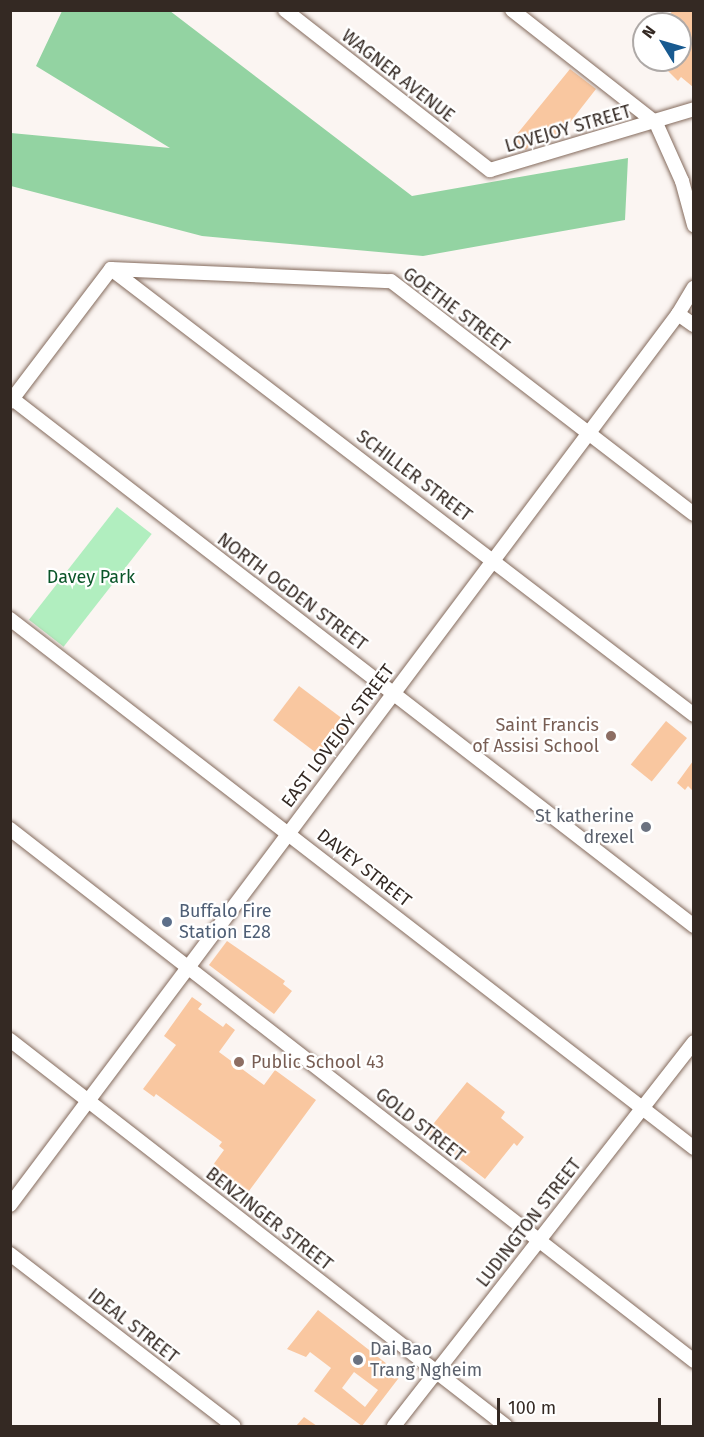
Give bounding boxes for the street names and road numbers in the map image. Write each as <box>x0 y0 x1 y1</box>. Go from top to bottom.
street label: WAGNER AVENUE <box>337 25 459 127</box>
street label: LOVEJOY STREET <box>502 101 634 157</box>
street label: GOETHE STREET <box>399 263 513 357</box>
street label: SCHILLER STREET <box>352 426 476 526</box>
street label: NORTH OGDEN STREET <box>213 529 371 655</box>
street label: EAST LOVEJOY STREET <box>277 660 399 812</box>
street label: DAVEY STREET <box>312 824 416 912</box>
street label: GOLD STREET <box>371 1083 469 1167</box>
street label: LUDINGTON STREET <box>472 1154 586 1292</box>
street label: BENZINGER STREET <box>201 1163 337 1275</box>
street label: IDEAL STREET <box>84 1284 182 1368</box>

